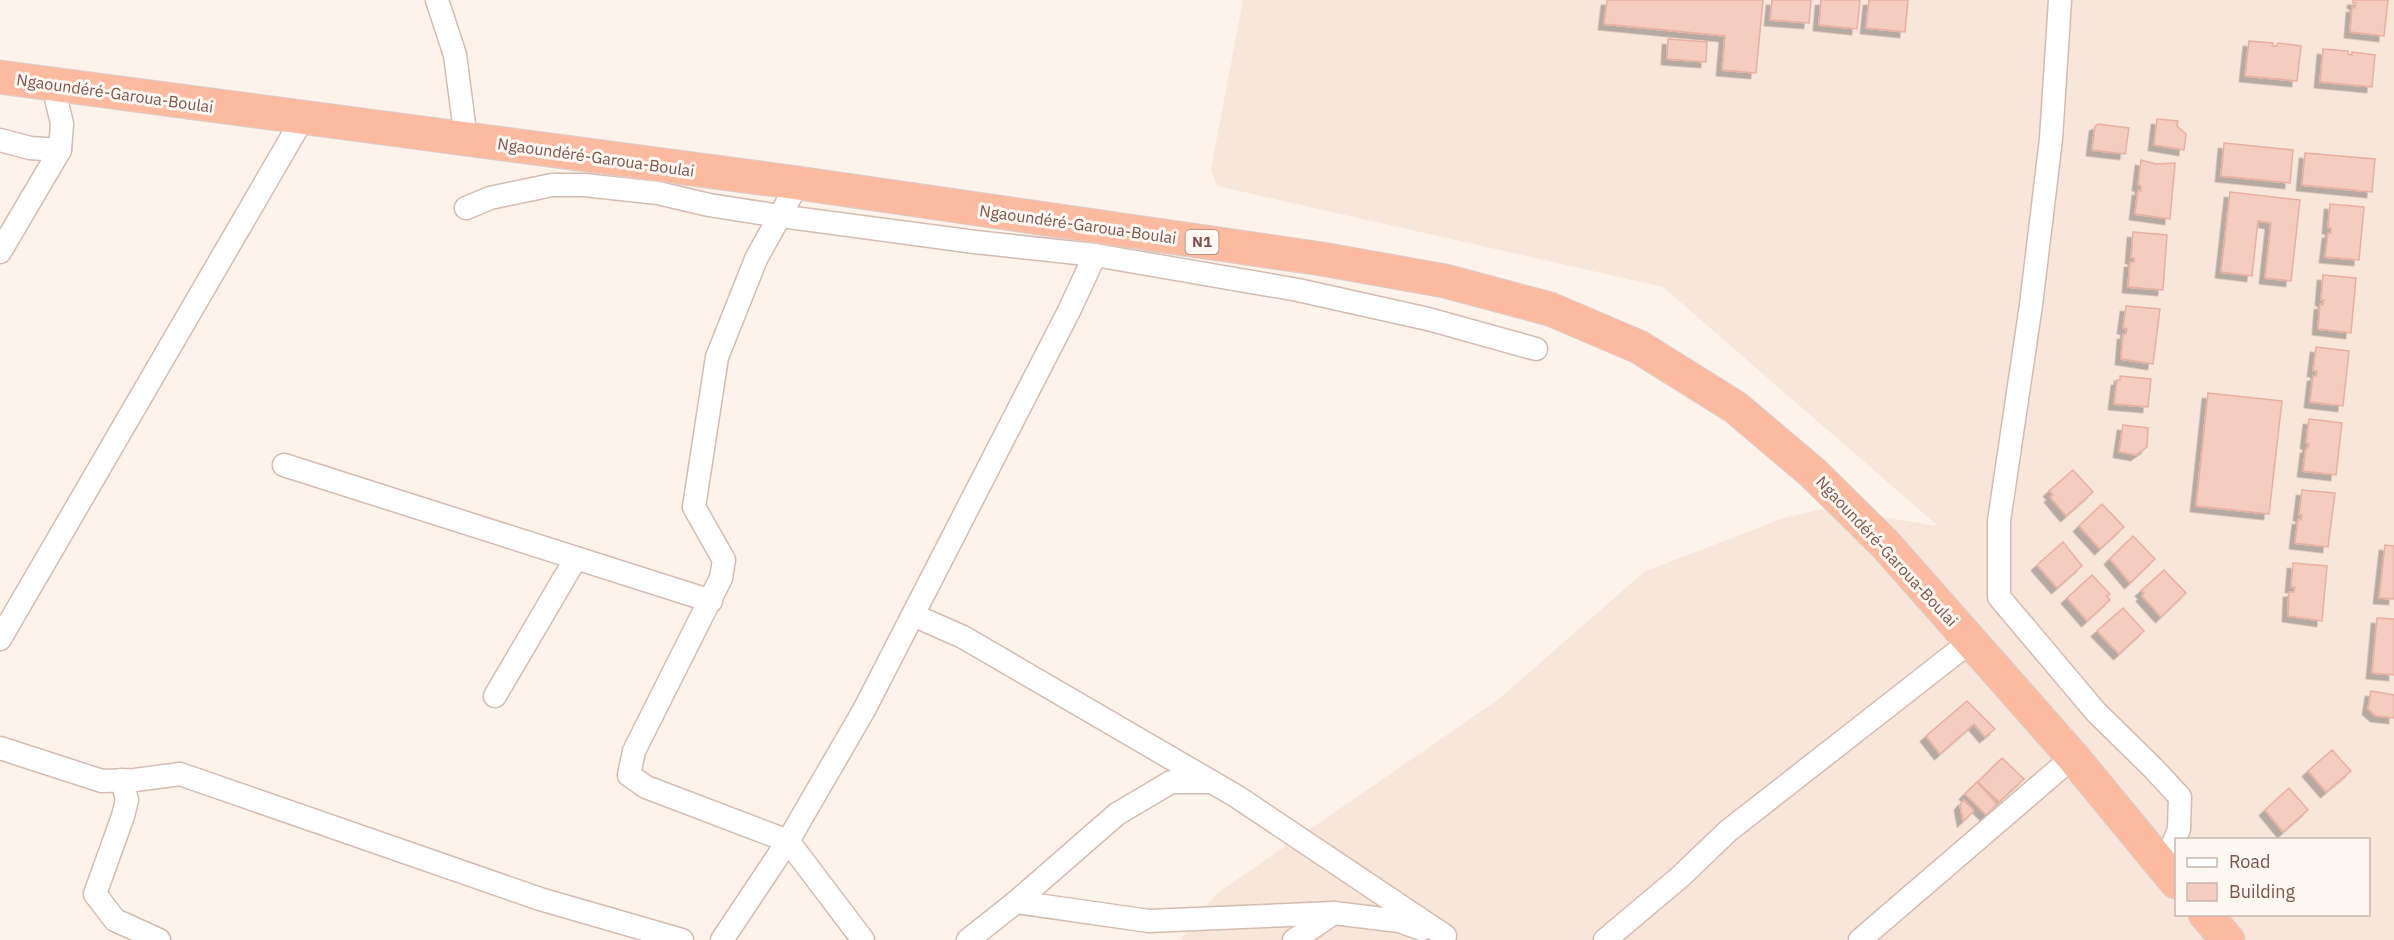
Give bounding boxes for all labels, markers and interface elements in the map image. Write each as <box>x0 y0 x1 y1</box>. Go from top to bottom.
street label: Ngaoundéré-Garoua-Boulai <box>15 69 215 117</box>
street label: Ngaoundéré-Garoua-Boulai <box>496 133 696 181</box>
street label: Ngaoundéré-Garoua-Boulai <box>978 200 1178 248</box>
road number: N1 <box>1186 230 1218 254</box>
street label: Ngaoundéré-Garoua-Boulai <box>1812 472 1962 630</box>
legend <box>2175 838 2370 916</box>
text: Road <box>2229 850 2270 873</box>
text: Building <box>2229 880 2296 903</box>

